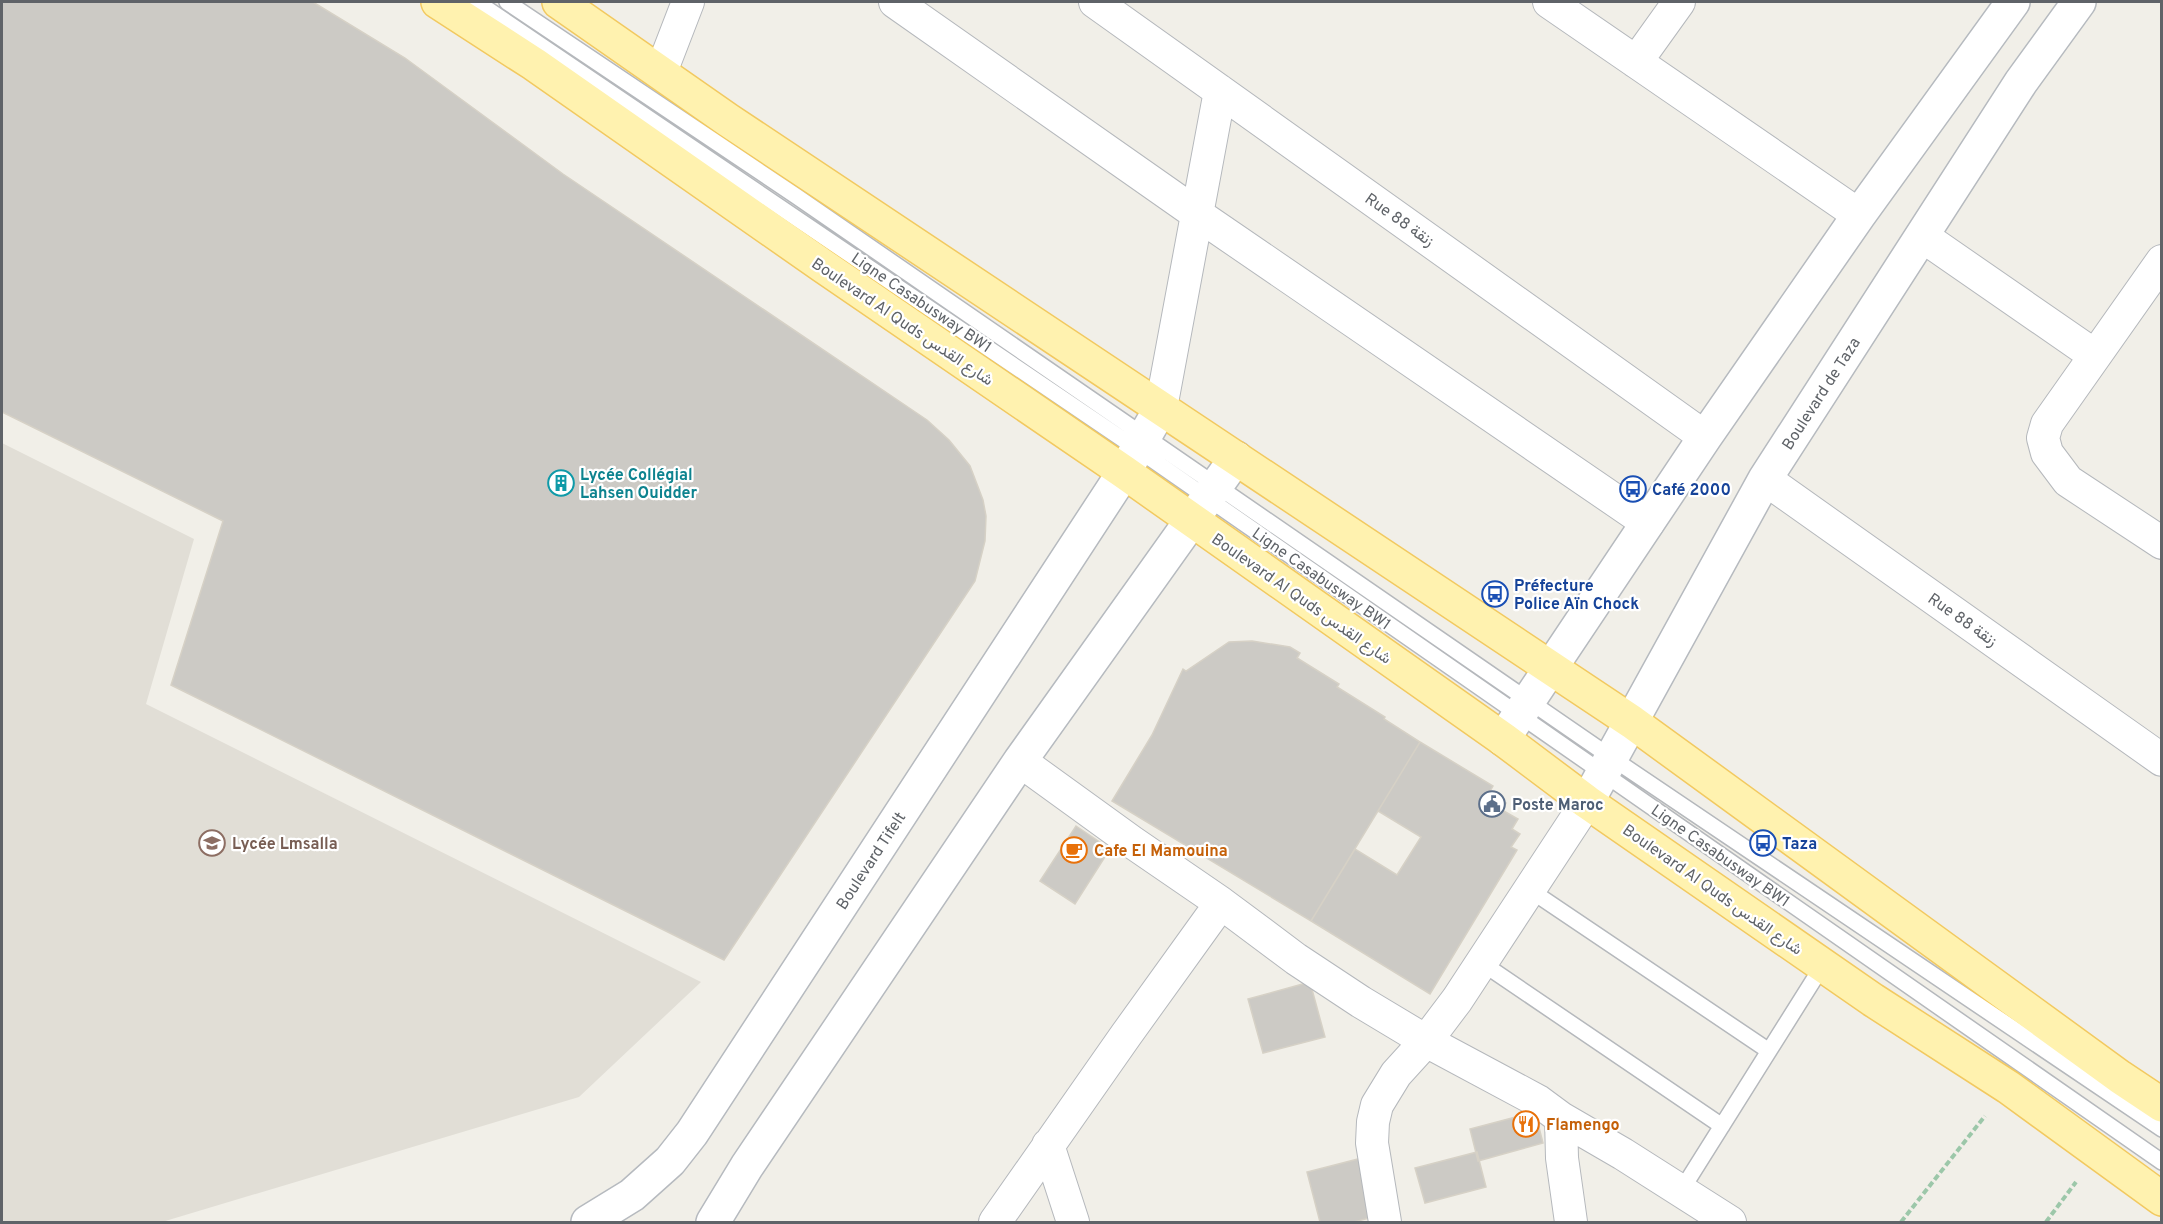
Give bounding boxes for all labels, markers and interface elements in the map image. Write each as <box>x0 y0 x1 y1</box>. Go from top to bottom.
street label: Rue 88 زنقة <box>1360 189 1437 252</box>
street label: Ligne Casabusway BW1 <box>847 249 995 358</box>
street label: Boulevard Al Quds شارع القدس <box>807 254 997 391</box>
street label: Boulevard de Taza <box>1778 334 1866 454</box>
place label: Lycée Collégial Lahsen Ouidder <box>580 466 698 504</box>
building icon: Lycée Collégial Lahsen Ouidder <box>546 468 576 498</box>
bus stop icon: Café 2000 <box>1618 474 1648 504</box>
place label: Café 2000 <box>1652 481 1731 501</box>
street label: Ligne Casabusway BW1 <box>1247 524 1394 635</box>
street label: Boulevard Al Quds شارع القدس <box>1207 530 1395 669</box>
place label: Préfecture Police Aïn Chock <box>1514 577 1639 615</box>
bus stop icon: Préfecture Police Aïn Chock <box>1480 579 1510 609</box>
street label: Rue 88 زنقة <box>1923 589 2000 652</box>
public building icon: Poste Maroc <box>1477 789 1507 819</box>
place label: Poste Maroc <box>1512 796 1604 816</box>
street label: Ligne Casabusway BW1 <box>1646 801 1793 912</box>
street label: Boulevard Tifelt <box>833 809 911 914</box>
street label: Boulevard Al Quds شارع القدس <box>1618 821 1806 960</box>
school or university icon: Lycée Lmsalla <box>197 828 227 858</box>
bus stop icon: Taza <box>1748 828 1778 858</box>
place label: Lycée Lmsalla <box>232 835 338 855</box>
cafe icon: Cafe El Mamouina <box>1059 835 1089 865</box>
place label: Taza <box>1782 835 1817 855</box>
place label: Cafe El Mamouina <box>1094 842 1228 862</box>
restaurant icon: Flamengo <box>1511 1109 1541 1139</box>
place label: Flamengo <box>1546 1116 1620 1136</box>

